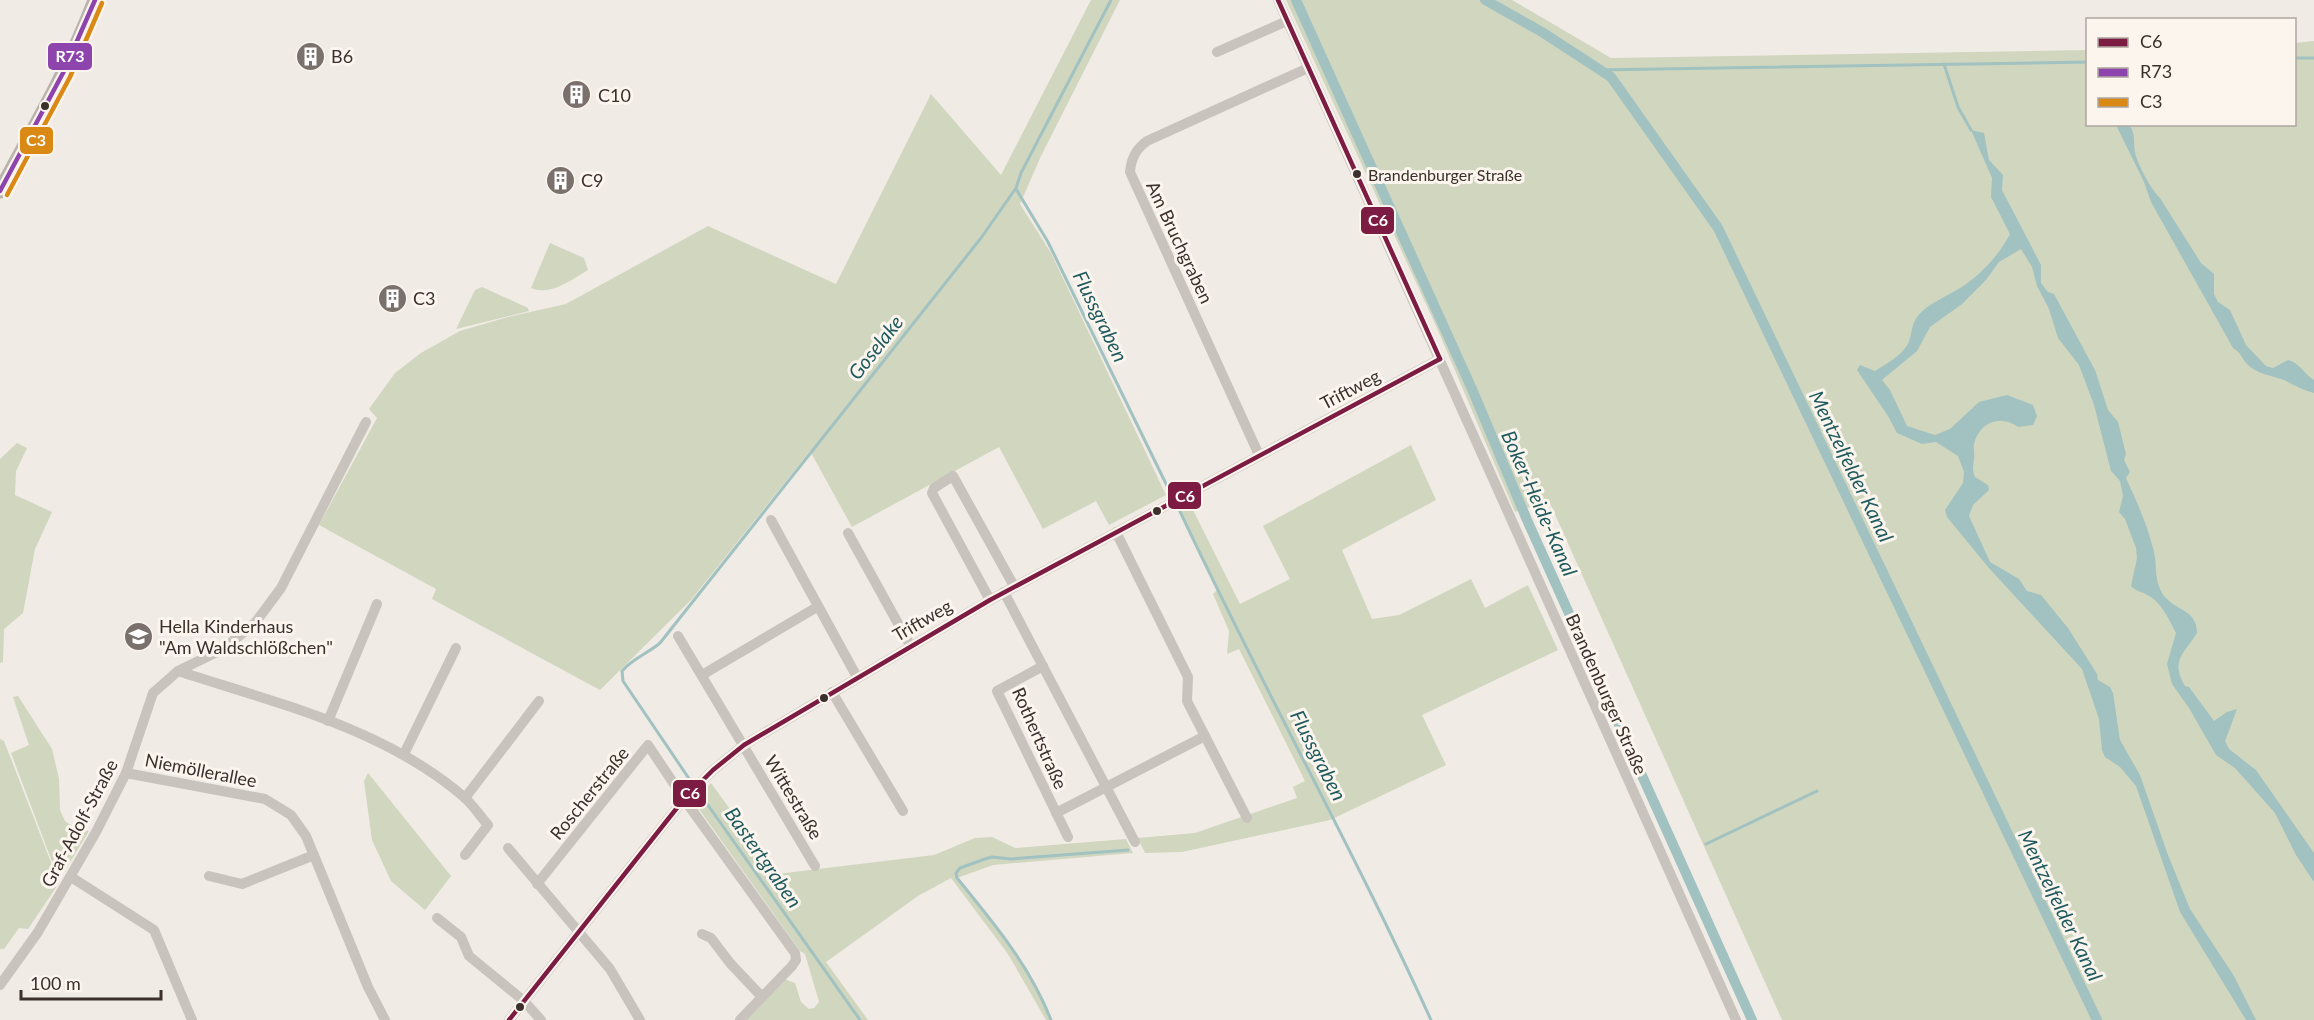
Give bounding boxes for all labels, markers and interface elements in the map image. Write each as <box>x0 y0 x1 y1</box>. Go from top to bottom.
legend <box>2086 18 2296 126</box>
text: C6 <box>2140 30 2162 52</box>
building icon: B6 <box>294 40 326 72</box>
line badge: R73 <box>47 42 93 71</box>
place label: B6 <box>331 45 353 67</box>
text: R73 <box>56 46 84 65</box>
text: R73 <box>2140 60 2172 82</box>
building icon: C10 <box>561 79 593 111</box>
place label: C10 <box>598 84 631 106</box>
text: C3 <box>2140 90 2162 112</box>
unlabelled marker <box>39 100 51 112</box>
line badge: C3 <box>19 126 54 155</box>
text: C3 <box>26 130 46 149</box>
building icon: C9 <box>544 164 576 196</box>
place label: Brandenburger Straße <box>1368 165 1522 184</box>
marker: Brandenburger Straße <box>1351 168 1363 180</box>
place label: C9 <box>581 169 603 191</box>
street label: Am Bruchgraben <box>1142 177 1218 307</box>
line badge: C6 <box>1360 206 1395 235</box>
text: C6 <box>1368 210 1388 229</box>
water label: Flussgraben <box>1069 267 1133 365</box>
building icon: C3 <box>376 282 408 314</box>
place label: C3 <box>413 287 435 309</box>
water label: Goselake <box>843 310 907 384</box>
street label: Triftweg <box>1316 364 1384 414</box>
water label: Mentzelfelder Kanal <box>1805 386 1899 546</box>
water label: Boker-Heide-Kanal <box>1497 426 1583 580</box>
line badge: C6 <box>1167 481 1202 510</box>
text: C6 <box>1175 486 1195 505</box>
unlabelled marker <box>1151 505 1163 517</box>
street label: Triftweg <box>888 594 956 646</box>
street label: Brandenburger Straße <box>1562 610 1652 778</box>
place label: Hella Kinderhaus "Am Waldschlößchen" <box>159 615 333 658</box>
school or university icon: Hella Kinderhaus "Am Waldschlößchen" <box>122 620 154 652</box>
street label: Rothertstraße <box>1008 684 1072 792</box>
unlabelled marker <box>818 692 830 704</box>
water label: Flussgraben <box>1286 706 1352 804</box>
street label: Roscherstraße <box>545 742 633 844</box>
street label: Niemöllerallee <box>143 748 259 792</box>
street label: Wittestraße <box>760 751 828 843</box>
street label: Graf-Adolf-Straße <box>36 755 122 891</box>
line badge: C6 <box>672 779 707 808</box>
text: C6 <box>680 783 700 802</box>
water label: Bastertgraben <box>720 802 808 912</box>
water label: Mentzelfelder Kanal <box>2014 825 2108 985</box>
scale bar <box>21 963 160 1001</box>
text: 100 m <box>30 972 81 994</box>
unlabelled marker <box>514 1001 526 1013</box>

